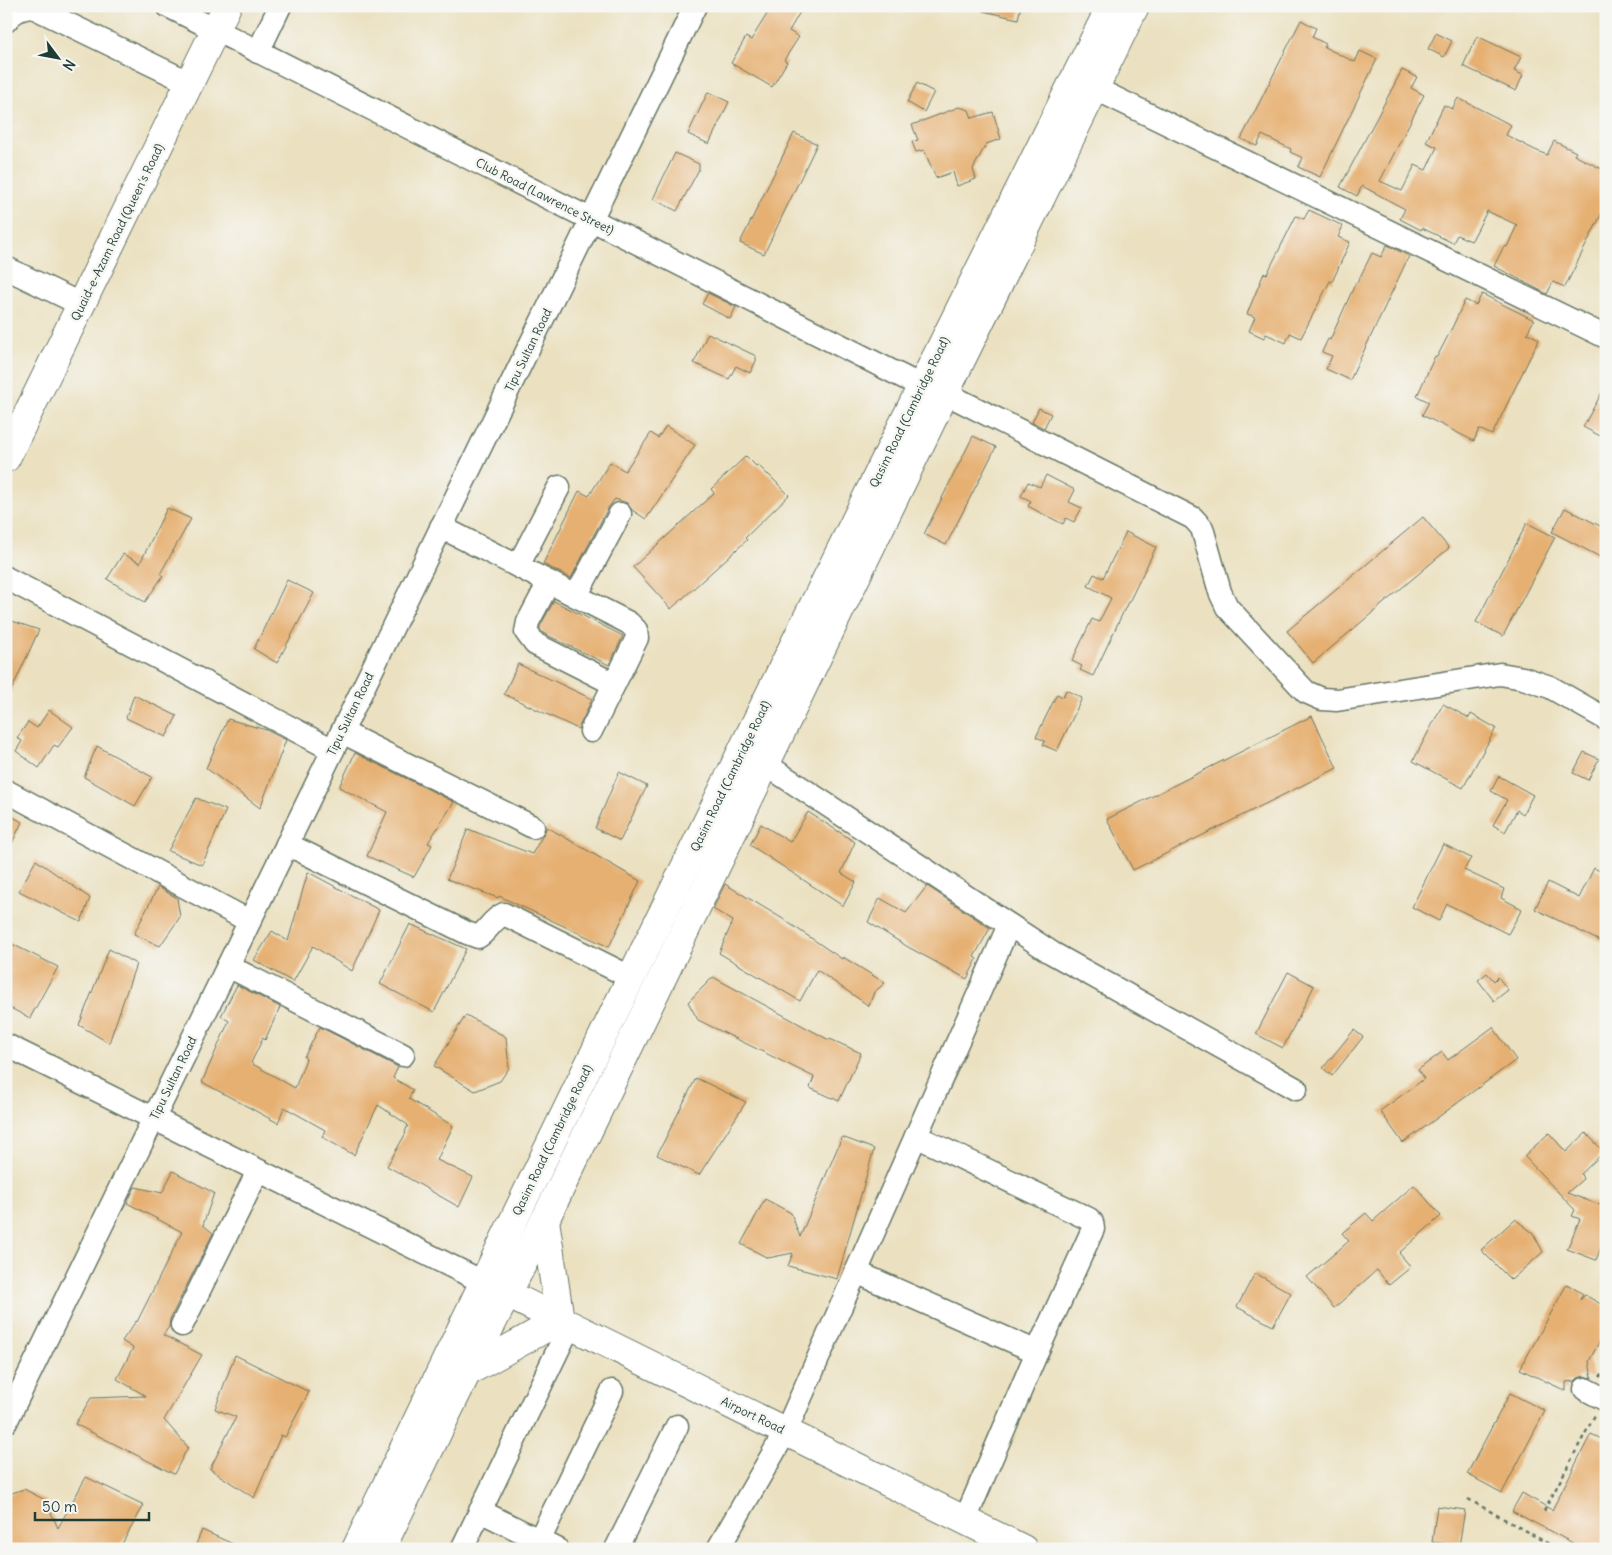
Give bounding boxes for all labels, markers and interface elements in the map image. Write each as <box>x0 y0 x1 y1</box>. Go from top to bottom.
north arrow <box>32 32 82 82</box>
text: N <box>59 56 79 74</box>
street label: Quaid-e-Azam Road (Queen's Road) <box>67 141 167 323</box>
street label: Club Road (Lawrence Street) <box>473 155 617 238</box>
street label: Tipu Sultan Road <box>501 306 555 394</box>
street label: Qasim Road (Cambridge Road) <box>866 334 952 490</box>
street label: Tipu Sultan Road <box>323 670 377 758</box>
street label: Qasim Road (Cambridge Road) <box>687 698 773 854</box>
street label: Tipu Sultan Road <box>146 1034 200 1122</box>
street label: Qasim Road (Cambridge Road) <box>509 1062 595 1218</box>
street label: Airport Road <box>719 1393 787 1437</box>
scale bar <box>35 1490 149 1522</box>
text: 50 m <box>42 1497 77 1516</box>

